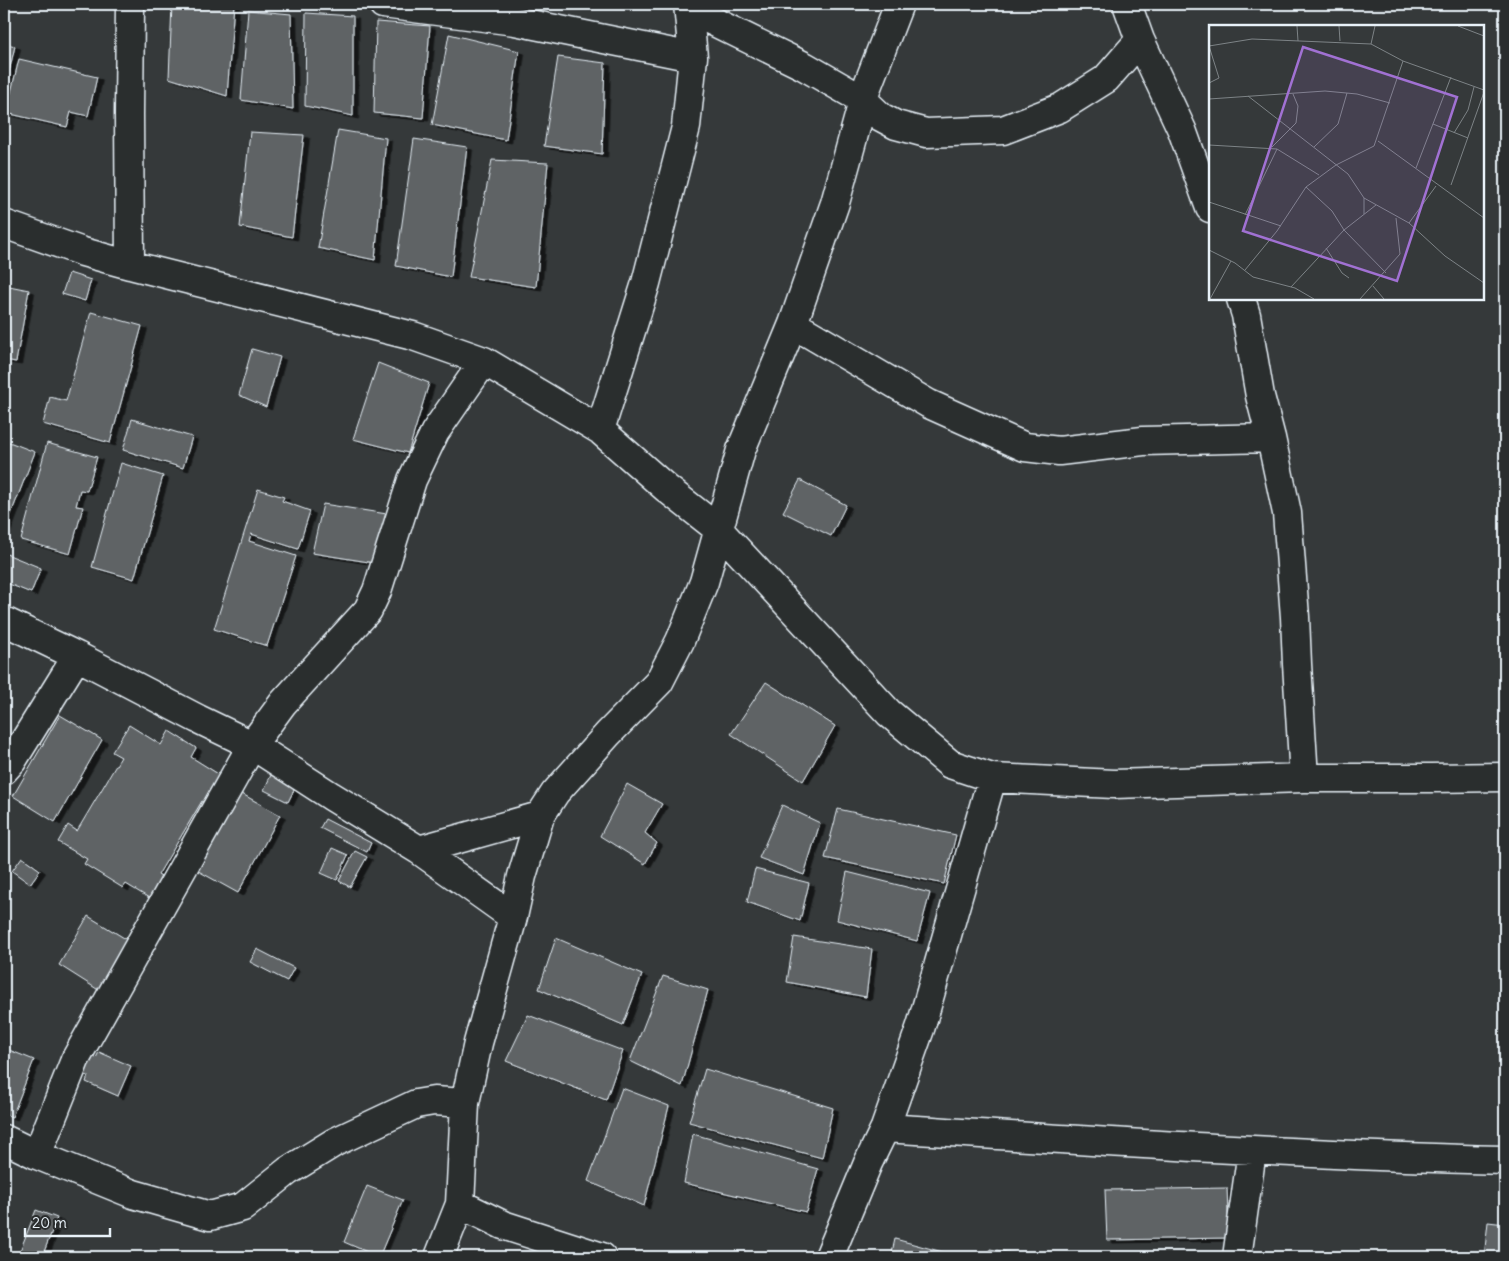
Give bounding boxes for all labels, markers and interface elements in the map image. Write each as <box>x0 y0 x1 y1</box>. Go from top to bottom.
inset map <box>1209 25 1484 300</box>
scale bar <box>25 1206 110 1238</box>
text: 20 m <box>32 1213 67 1232</box>

